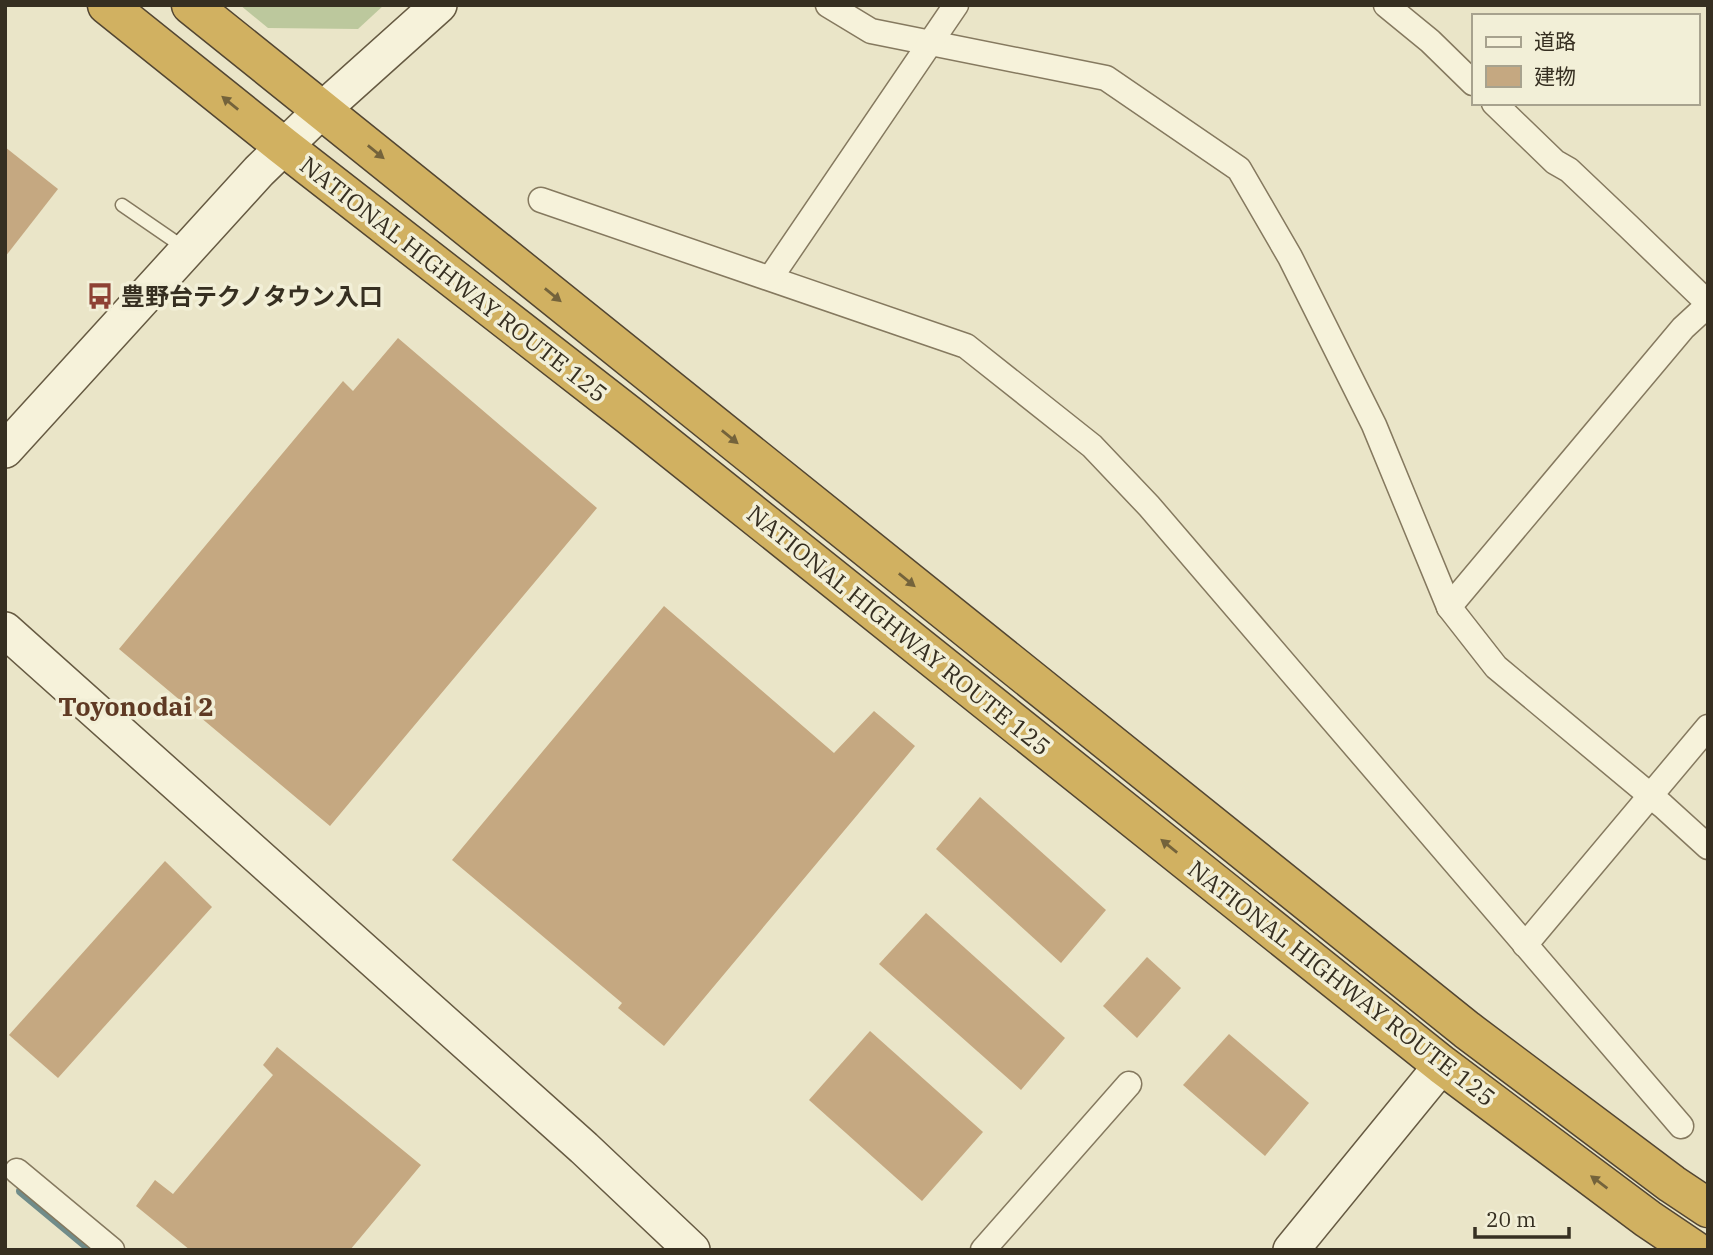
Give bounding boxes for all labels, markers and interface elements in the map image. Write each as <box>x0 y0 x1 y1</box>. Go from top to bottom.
legend <box>1472 14 1699 105</box>
text: 道路 <box>1534 27 1576 55</box>
text: 建物 <box>1534 62 1576 90</box>
one-way arrow <box>222 96 240 111</box>
one-way arrow <box>366 145 384 160</box>
street label: NATIONAL HIGHWAY ROUTE 125 <box>294 149 614 409</box>
place label: 豊野台テクノタウン入口 <box>121 280 383 312</box>
bus stop icon: 豊野台テクノタウン入口 <box>85 281 115 311</box>
one-way arrow <box>544 287 561 302</box>
one-way arrow <box>721 430 739 445</box>
street label: NATIONAL HIGHWAY ROUTE 125 <box>741 497 1057 763</box>
one-way arrow <box>899 572 916 587</box>
district label: Toyonodai 2 <box>58 689 214 723</box>
one-way arrow <box>1160 839 1177 854</box>
street label: NATIONAL HIGHWAY ROUTE 125 <box>1182 853 1502 1113</box>
one-way arrow <box>1590 1175 1608 1190</box>
scale bar <box>1475 1196 1570 1240</box>
text: 20 m <box>1486 1205 1536 1233</box>

